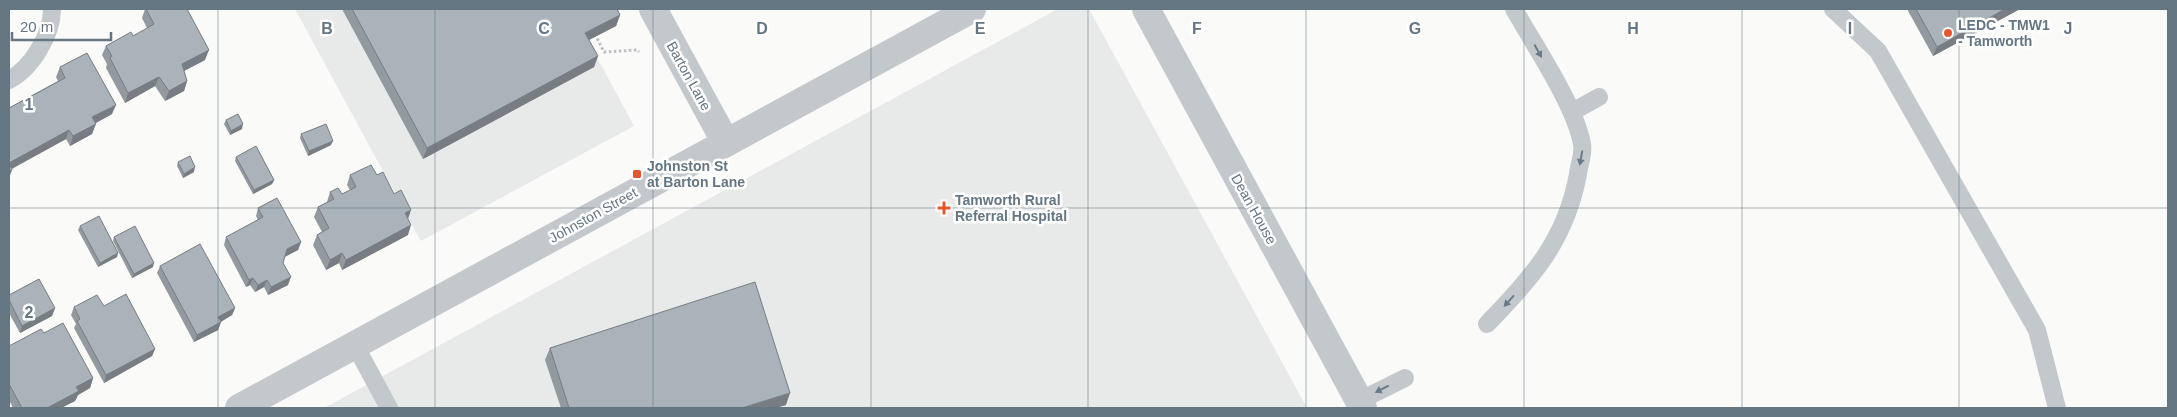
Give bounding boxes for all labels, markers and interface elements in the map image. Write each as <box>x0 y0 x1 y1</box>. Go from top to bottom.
scale bar <box>12 10 111 42</box>
place label: LEDC - TMW1 - Tamworth <box>1958 17 2050 49</box>
text: 20 m <box>20 18 53 35</box>
text: B <box>321 20 333 37</box>
text: C <box>538 20 550 37</box>
text: D <box>756 20 768 37</box>
text: E <box>975 20 986 37</box>
text: F <box>1192 20 1202 37</box>
text: G <box>1409 20 1421 37</box>
text: H <box>1627 20 1639 37</box>
text: I <box>1848 20 1852 37</box>
text: J <box>2064 20 2072 37</box>
marker: LEDC - TMW1 - Tamworth <box>1942 27 1954 39</box>
street label: Barton Lane <box>664 39 715 113</box>
one-way arrow <box>1534 44 1542 59</box>
text: 1 <box>25 96 34 113</box>
one-way arrow <box>1576 151 1584 167</box>
place label: Johnston St at Barton Lane <box>647 158 745 190</box>
marker: Johnston St at Barton Lane <box>631 168 643 180</box>
street label: Dean House <box>1228 171 1280 247</box>
street label: Johnston Street <box>546 184 640 246</box>
place label: Tamworth Rural Referral Hospital <box>955 192 1067 224</box>
marker: Tamworth Rural Referral Hospital <box>937 201 951 215</box>
one-way arrow <box>1504 294 1515 307</box>
text: 2 <box>25 304 34 321</box>
one-way arrow <box>1375 385 1389 393</box>

